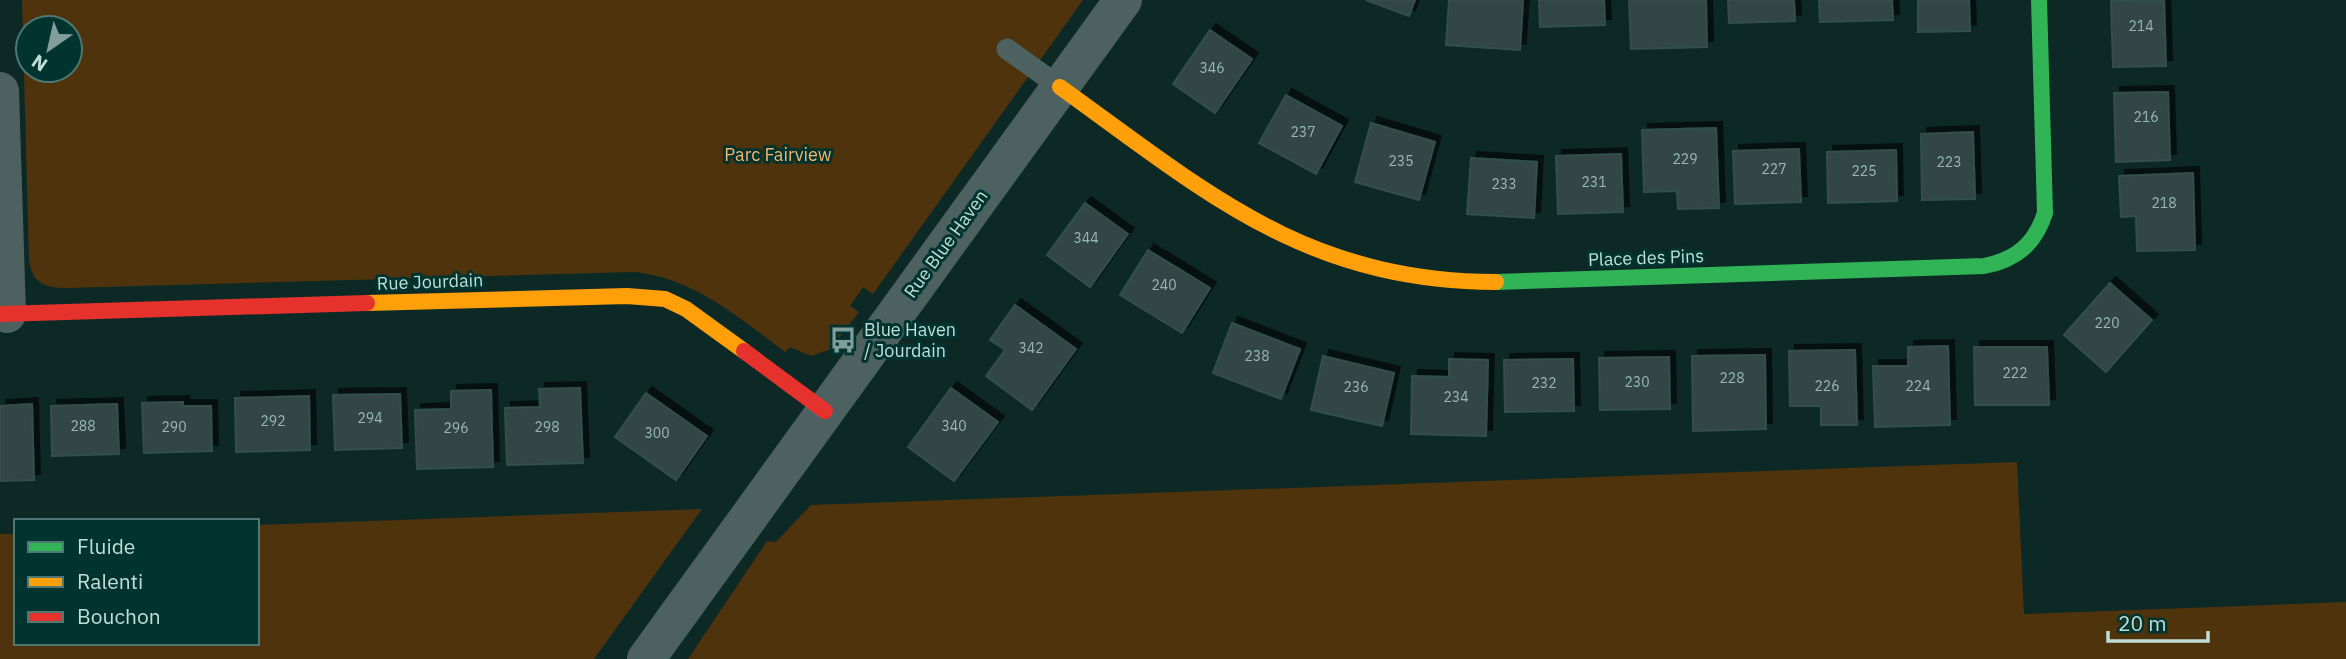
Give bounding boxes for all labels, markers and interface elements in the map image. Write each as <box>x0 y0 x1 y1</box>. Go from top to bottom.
north arrow <box>14 14 84 84</box>
house number: 214 <box>2128 17 2154 35</box>
text: N <box>27 49 52 77</box>
house number: 346 <box>1199 59 1225 77</box>
house number: 216 <box>2133 108 2159 126</box>
house number: 237 <box>1290 123 1316 141</box>
park label: Parc Fairview <box>724 143 832 166</box>
house number: 229 <box>1672 150 1698 168</box>
house number: 235 <box>1388 152 1414 170</box>
house number: 223 <box>1936 153 1962 171</box>
house number: 227 <box>1761 160 1787 178</box>
house number: 225 <box>1851 162 1877 180</box>
house number: 231 <box>1581 173 1607 191</box>
house number: 233 <box>1491 175 1517 193</box>
street label: Rue Blue Haven <box>899 185 992 302</box>
house number: 218 <box>2151 194 2177 212</box>
house number: 344 <box>1073 229 1099 247</box>
street label: Place des Pins <box>1587 244 1704 271</box>
street label: Rue Jourdain <box>376 268 484 295</box>
house number: 240 <box>1151 276 1177 294</box>
house number: 220 <box>2094 314 2120 332</box>
place label: Blue Haven / Jourdain <box>864 318 956 362</box>
bus stop icon: Blue Haven / Jourdain <box>828 325 858 355</box>
house number: 342 <box>1018 339 1044 357</box>
house number: 238 <box>1244 347 1270 365</box>
house number: 222 <box>2002 364 2028 382</box>
house number: 228 <box>1719 369 1745 387</box>
house number: 230 <box>1624 373 1650 391</box>
house number: 232 <box>1531 374 1557 392</box>
house number: 226 <box>1814 377 1840 395</box>
house number: 224 <box>1905 377 1931 395</box>
house number: 236 <box>1343 378 1369 396</box>
house number: 234 <box>1443 388 1469 406</box>
house number: 294 <box>357 409 383 427</box>
house number: 292 <box>260 412 286 430</box>
house number: 288 <box>70 417 96 435</box>
house number: 340 <box>941 417 967 435</box>
house number: 290 <box>161 418 187 436</box>
house number: 298 <box>534 418 560 436</box>
house number: 296 <box>443 419 469 437</box>
house number: 300 <box>644 424 670 442</box>
legend <box>14 519 259 645</box>
text: Fluide <box>77 532 135 560</box>
text: Ralenti <box>77 567 143 595</box>
scale bar <box>2108 600 2208 644</box>
text: Bouchon <box>77 602 161 630</box>
text: 20 m <box>2118 609 2167 637</box>

